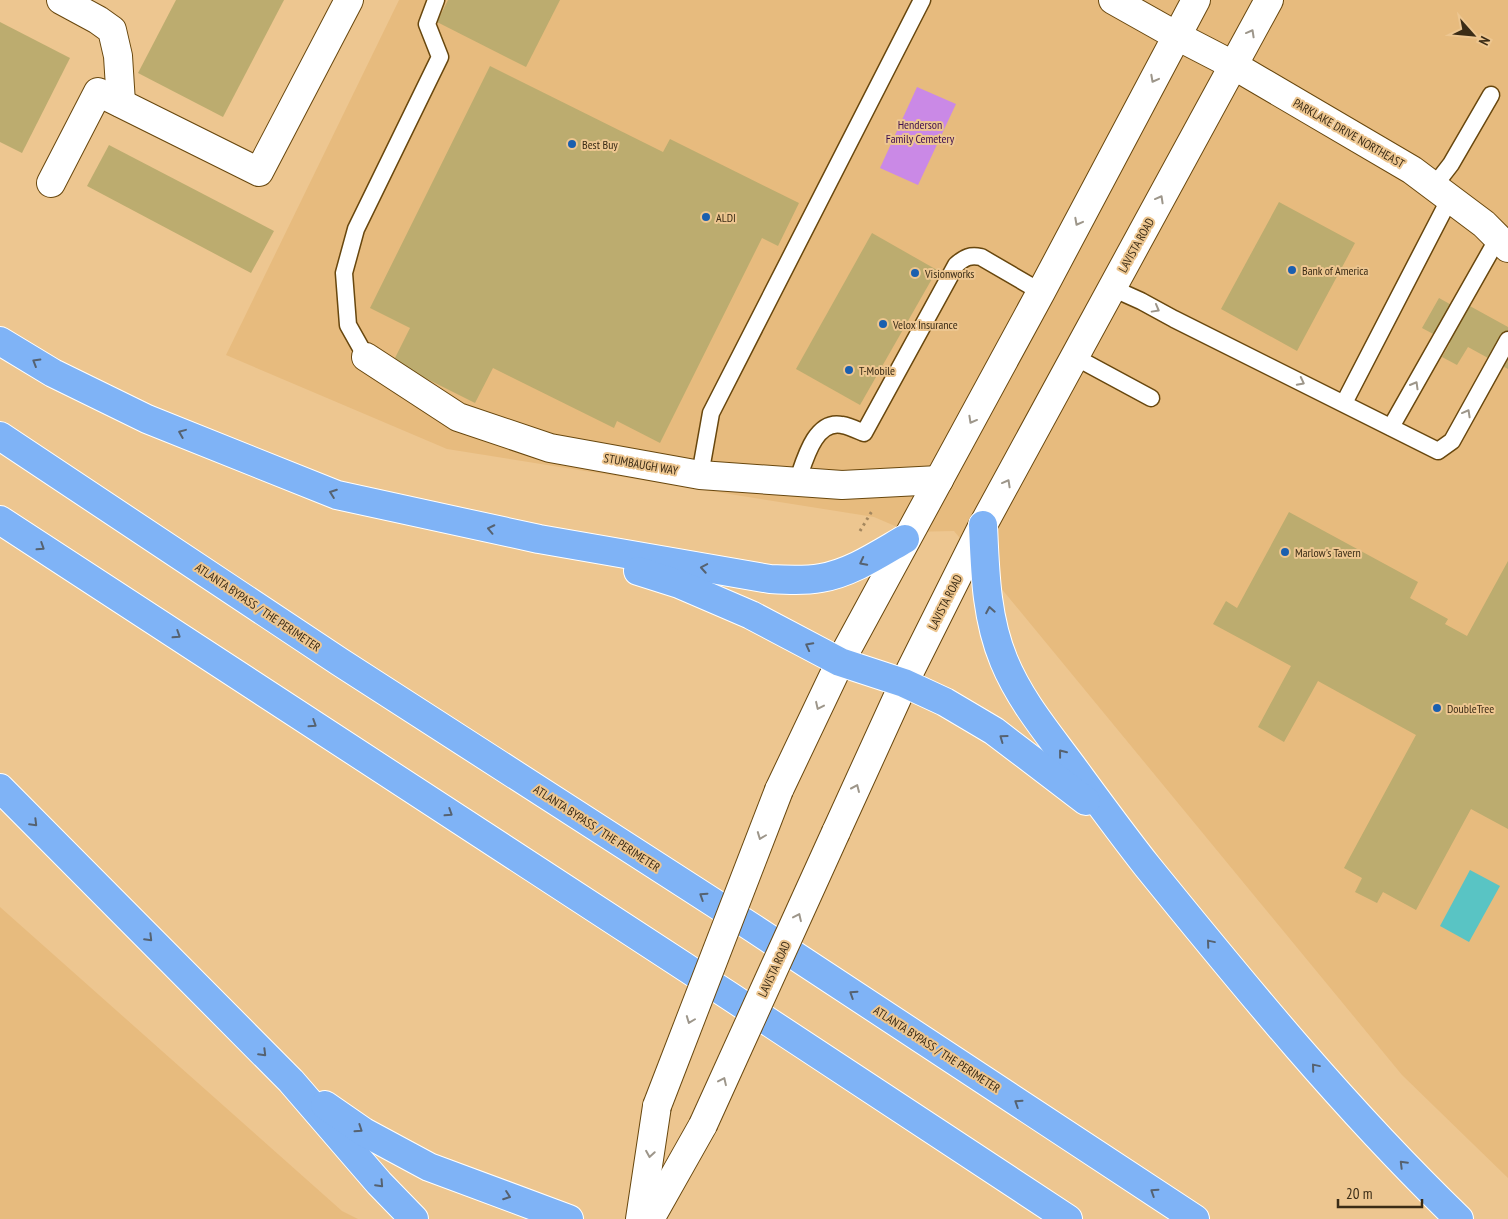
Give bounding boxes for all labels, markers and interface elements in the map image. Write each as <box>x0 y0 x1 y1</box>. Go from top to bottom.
north arrow <box>1448 10 1498 60</box>
one-way arrow <box>1245 29 1255 38</box>
text: N <box>1475 33 1494 48</box>
one-way arrow <box>1150 73 1160 82</box>
street label: PARKLAKE DRIVE NORTHEAST <box>1291 95 1408 171</box>
park label: Henderson Family Cemetery <box>886 117 955 146</box>
place label: Best Buy <box>582 137 618 152</box>
marker: Best Buy <box>566 138 578 150</box>
one-way arrow <box>1154 195 1164 204</box>
place label: ALDI <box>716 210 736 225</box>
marker: ALDI <box>700 211 712 223</box>
street label: LAVISTA ROAD <box>1115 215 1157 275</box>
one-way arrow <box>1074 217 1084 226</box>
place label: Bank of America <box>1302 263 1369 278</box>
marker: Bank of America <box>1286 264 1298 276</box>
place label: Visionworks <box>924 266 974 281</box>
marker: Visionworks <box>909 267 921 279</box>
one-way arrow <box>1151 303 1160 313</box>
place label: Velox Insurance <box>892 317 958 332</box>
marker: Velox Insurance <box>877 318 889 330</box>
one-way arrow <box>32 359 41 369</box>
place label: T-Mobile <box>859 363 895 378</box>
marker: T-Mobile <box>843 364 855 376</box>
one-way arrow <box>1296 376 1305 386</box>
one-way arrow <box>1408 381 1418 390</box>
one-way arrow <box>1461 410 1471 419</box>
one-way arrow <box>968 414 978 423</box>
one-way arrow <box>178 429 187 439</box>
street label: STUMBAUGH WAY <box>603 450 680 478</box>
one-way arrow <box>1000 479 1010 488</box>
one-way arrow <box>329 489 338 499</box>
one-way arrow <box>487 524 496 535</box>
one-way arrow <box>36 540 45 550</box>
place label: Marlow's Tavern <box>1295 545 1361 560</box>
marker: Marlow's Tavern <box>1279 546 1291 558</box>
one-way arrow <box>859 556 868 566</box>
street label: ATLANTA BYPASS / THE PERIMETER <box>192 559 324 655</box>
one-way arrow <box>700 563 708 573</box>
street label: LAVISTA ROAD <box>925 572 965 632</box>
one-way arrow <box>985 605 995 614</box>
one-way arrow <box>172 629 181 639</box>
one-way arrow <box>806 642 815 652</box>
one-way arrow <box>815 701 825 710</box>
place label: DoubleTree <box>1447 701 1494 716</box>
marker: DoubleTree <box>1431 702 1443 714</box>
one-way arrow <box>307 718 317 727</box>
one-way arrow <box>1000 735 1009 743</box>
one-way arrow <box>1059 750 1067 759</box>
street label: ATLANTA BYPASS / THE PERIMETER <box>531 781 663 875</box>
one-way arrow <box>850 784 861 793</box>
one-way arrow <box>444 807 453 816</box>
one-way arrow <box>29 817 38 826</box>
one-way arrow <box>757 831 767 840</box>
one-way arrow <box>699 893 708 902</box>
one-way arrow <box>791 913 802 922</box>
one-way arrow <box>143 932 152 941</box>
street label: LAVISTA ROAD <box>755 939 793 999</box>
one-way arrow <box>1207 940 1216 949</box>
one-way arrow <box>850 991 859 1001</box>
street label: ATLANTA BYPASS / THE PERIMETER <box>871 1002 1003 1096</box>
one-way arrow <box>686 1015 696 1024</box>
one-way arrow <box>258 1047 267 1056</box>
one-way arrow <box>1312 1064 1321 1073</box>
one-way arrow <box>717 1077 727 1086</box>
one-way arrow <box>1015 1100 1024 1109</box>
one-way arrow <box>353 1123 363 1132</box>
one-way arrow <box>645 1150 656 1158</box>
one-way arrow <box>1400 1161 1409 1170</box>
scale bar <box>1338 1176 1422 1208</box>
one-way arrow <box>374 1178 383 1187</box>
text: 20 m <box>1346 1184 1372 1203</box>
one-way arrow <box>1151 1189 1160 1199</box>
one-way arrow <box>502 1190 511 1200</box>

